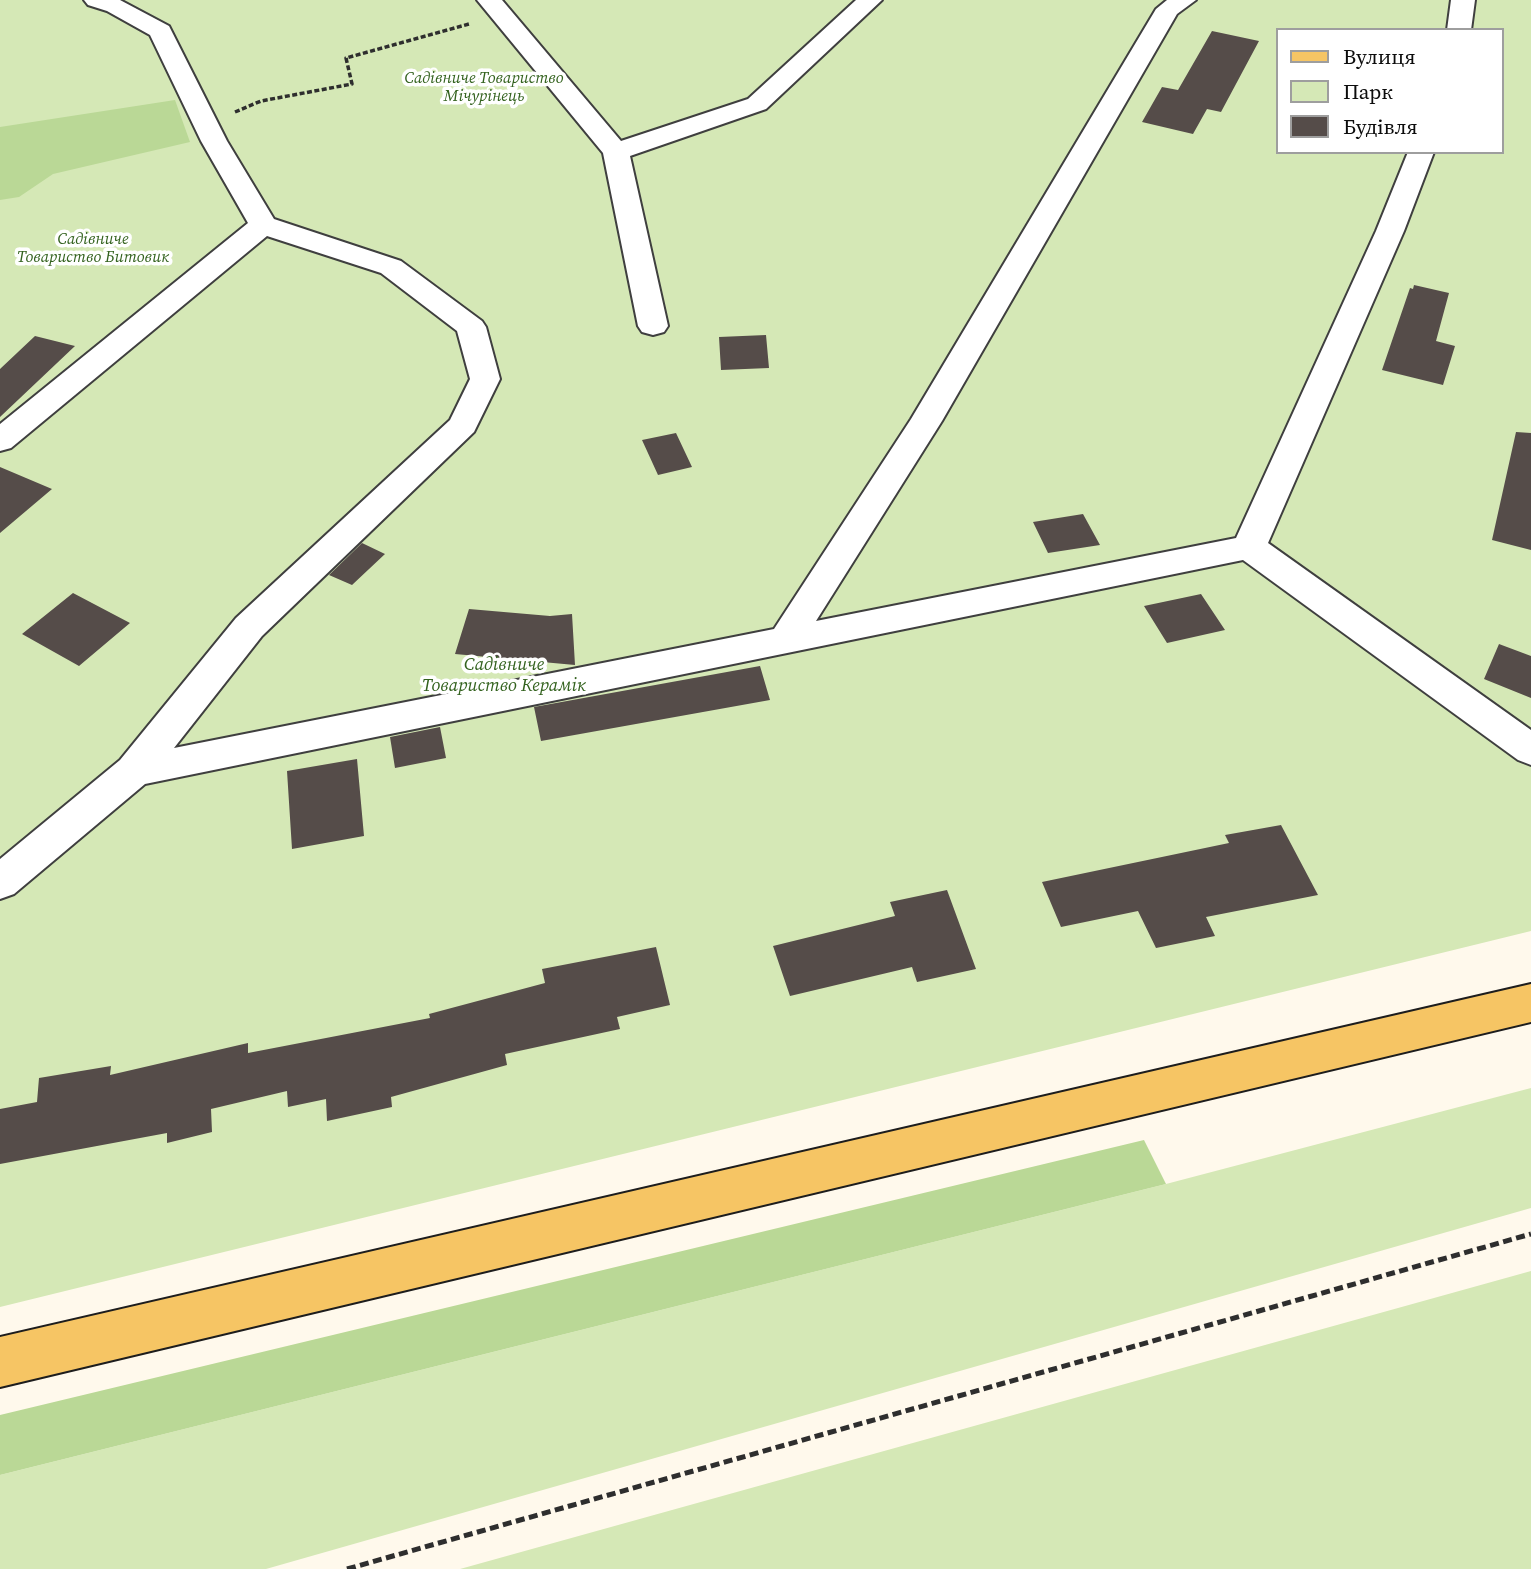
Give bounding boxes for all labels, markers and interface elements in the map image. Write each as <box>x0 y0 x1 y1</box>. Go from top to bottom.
legend <box>1276 28 1503 154</box>
text: Вулиця <box>1343 42 1416 71</box>
park label: Садівниче Товариство Мічурінець <box>404 69 564 107</box>
text: Парк <box>1343 77 1393 106</box>
text: Будівля <box>1343 112 1418 141</box>
park label: Садівниче Товариство Битовик <box>17 230 169 268</box>
park label: Садівниче Товариство Керамік <box>422 654 586 696</box>

